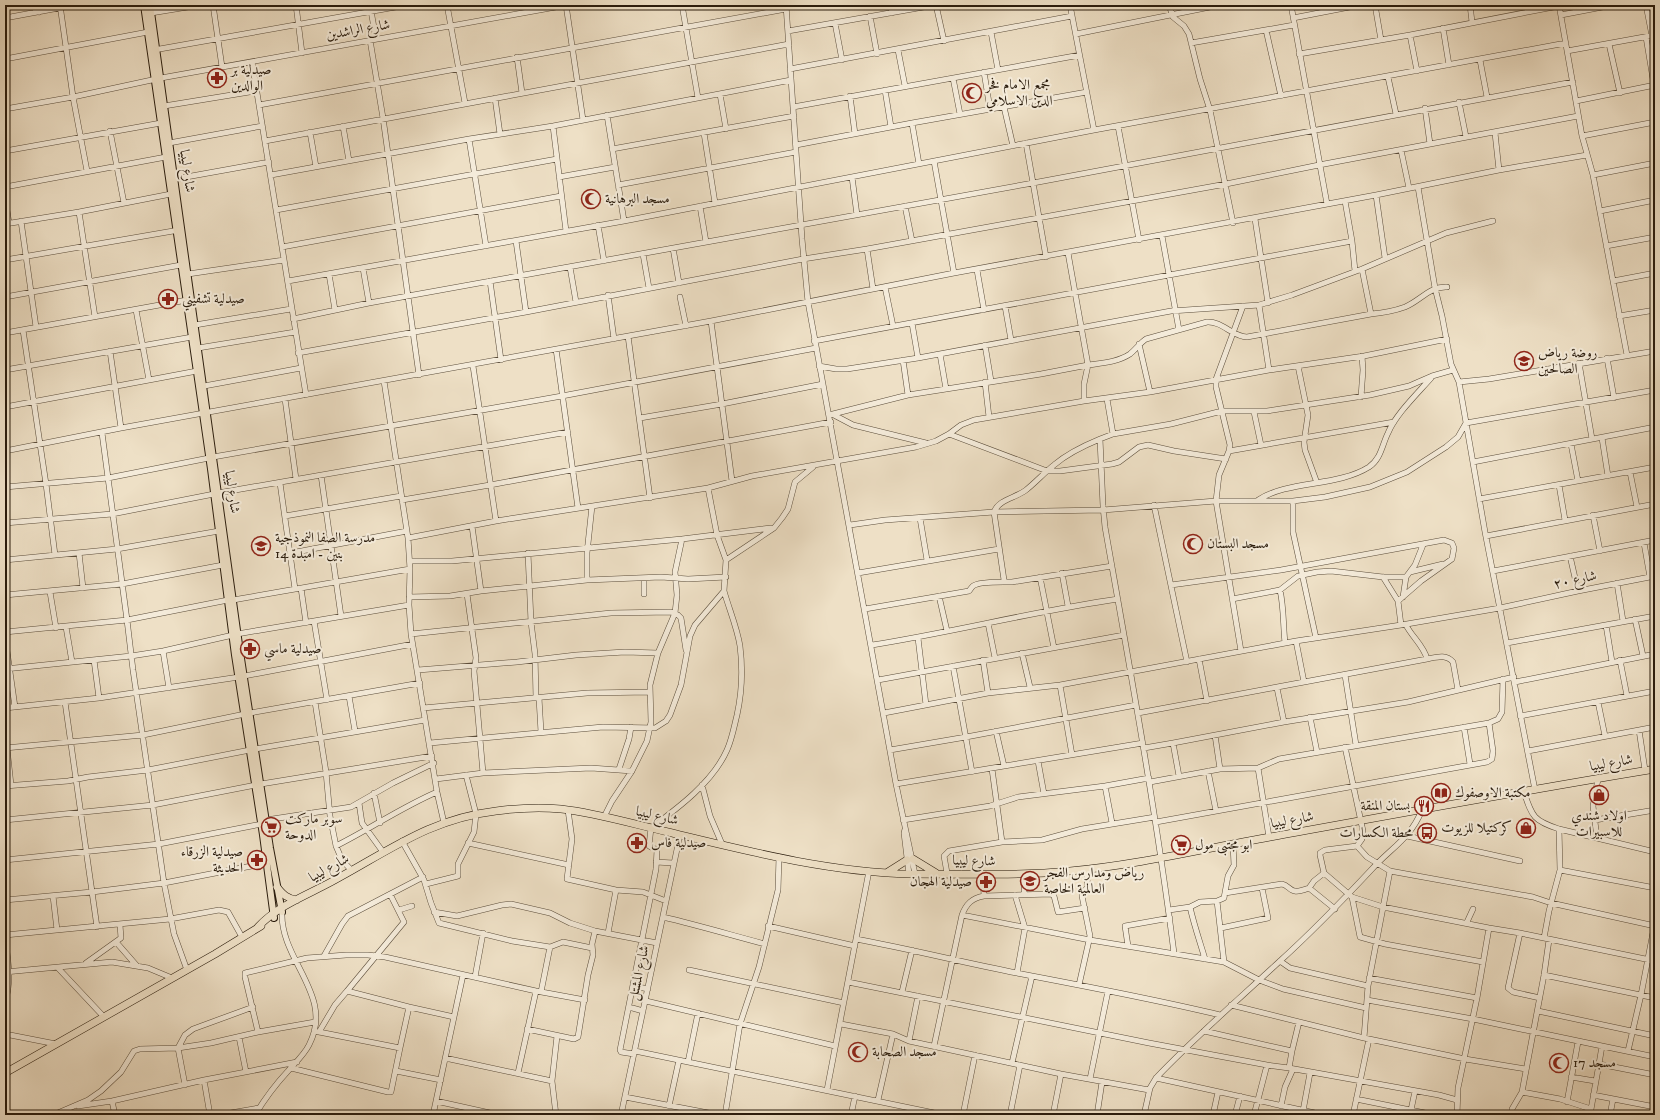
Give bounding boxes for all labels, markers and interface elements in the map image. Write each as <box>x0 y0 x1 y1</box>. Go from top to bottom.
street label: شارع الراشدين <box>324 15 392 46</box>
place label: صيدلية بر الوالدين <box>229 61 272 95</box>
pharmacy icon: صيدلية بر الوالدين <box>206 67 228 89</box>
place label: مجمع الامام فخر الدين الاسلامي <box>984 76 1052 112</box>
mosque icon: مجمع الامام فخر الدين الاسلامي <box>961 82 983 104</box>
street label: شارع ليبيا <box>173 148 199 194</box>
mosque icon: مسجد البرهانية <box>580 188 602 210</box>
place label: مسجد البرهانية <box>605 190 670 208</box>
pharmacy icon: صيدلية تشفيني <box>157 288 179 310</box>
place label: صيدلية تشفيني <box>182 290 245 311</box>
place label: روضة رياض الصالحين <box>1538 344 1597 378</box>
school or university icon: روضة رياض الصالحين <box>1513 350 1535 372</box>
street label: شارع ليبيا <box>218 469 244 515</box>
place label: مدرسة الصفا النموذجية بنين - امبدة 14 <box>275 529 375 563</box>
mosque icon: مسجد البستان <box>1182 533 1204 555</box>
school or university icon: مدرسة الصفا النموذجية بنين - امبدة 14 <box>250 535 272 557</box>
place label: مسجد البستان <box>1207 535 1269 553</box>
street label: شارع ٢٠ <box>1552 567 1599 595</box>
pharmacy icon: صيدلية ماسي <box>239 638 261 660</box>
place label: صيدلية ماسي <box>264 640 322 662</box>
street label: شارع ليبيا <box>1588 750 1634 778</box>
library icon: مكتبة الاوصفوك <box>1430 782 1452 804</box>
place label: مكتبة الاوصفوك <box>1455 784 1531 802</box>
shop icon: اولاد شندي للاسبيرات <box>1588 784 1610 806</box>
restaurant icon: بستان المنقة <box>1413 795 1435 817</box>
place label: بستان المنقة <box>1360 797 1410 815</box>
street label: شارع ليبيا <box>633 802 680 832</box>
street label: شارع ليبيا <box>1269 807 1315 835</box>
place label: اولاد شندي للاسبيرات <box>1571 807 1627 841</box>
place label: سوبر ماركت الدوحة <box>285 810 342 844</box>
supermarket icon: سوبر ماركت الدوحة <box>260 816 282 838</box>
shop icon: كركتيلا للزيوت <box>1515 817 1537 839</box>
place label: كركتيلا للزيوت <box>1441 819 1512 837</box>
bus stop icon: محطة الكسارات <box>1416 822 1438 844</box>
place label: محطة الكسارات <box>1339 824 1414 842</box>
pharmacy icon: صيدلية فاس <box>626 832 648 854</box>
place label: صيدلية فاس <box>651 834 706 852</box>
supermarket icon: ابو مجتبى مول <box>1170 834 1192 856</box>
place label: ابو مجتبى مول <box>1195 836 1252 856</box>
place label: صيدلية الزرقاء الحديثة <box>181 843 243 877</box>
pharmacy icon: صيدلية الزرقاء الحديثة <box>246 849 268 871</box>
street label: شارع ليبيا <box>306 850 353 888</box>
street label: شارع ليبيا <box>952 852 996 872</box>
place label: رياض ومدارس الفجر العالمية الخاصة <box>1042 864 1144 898</box>
school or university icon: رياض ومدارس الفجر العالمية الخاصة <box>1019 870 1041 892</box>
pharmacy icon: صيدلية الهجان <box>975 871 997 893</box>
place label: صيدلية الهجان <box>910 873 972 891</box>
street label: شارع المشتل <box>624 944 656 1003</box>
mosque icon: مسجد الصحابة <box>847 1041 869 1063</box>
place label: مسجد الصحابة <box>872 1043 937 1061</box>
mosque icon: مسجد 17 <box>1548 1052 1570 1074</box>
place label: مسجد 17 <box>1573 1054 1616 1072</box>

